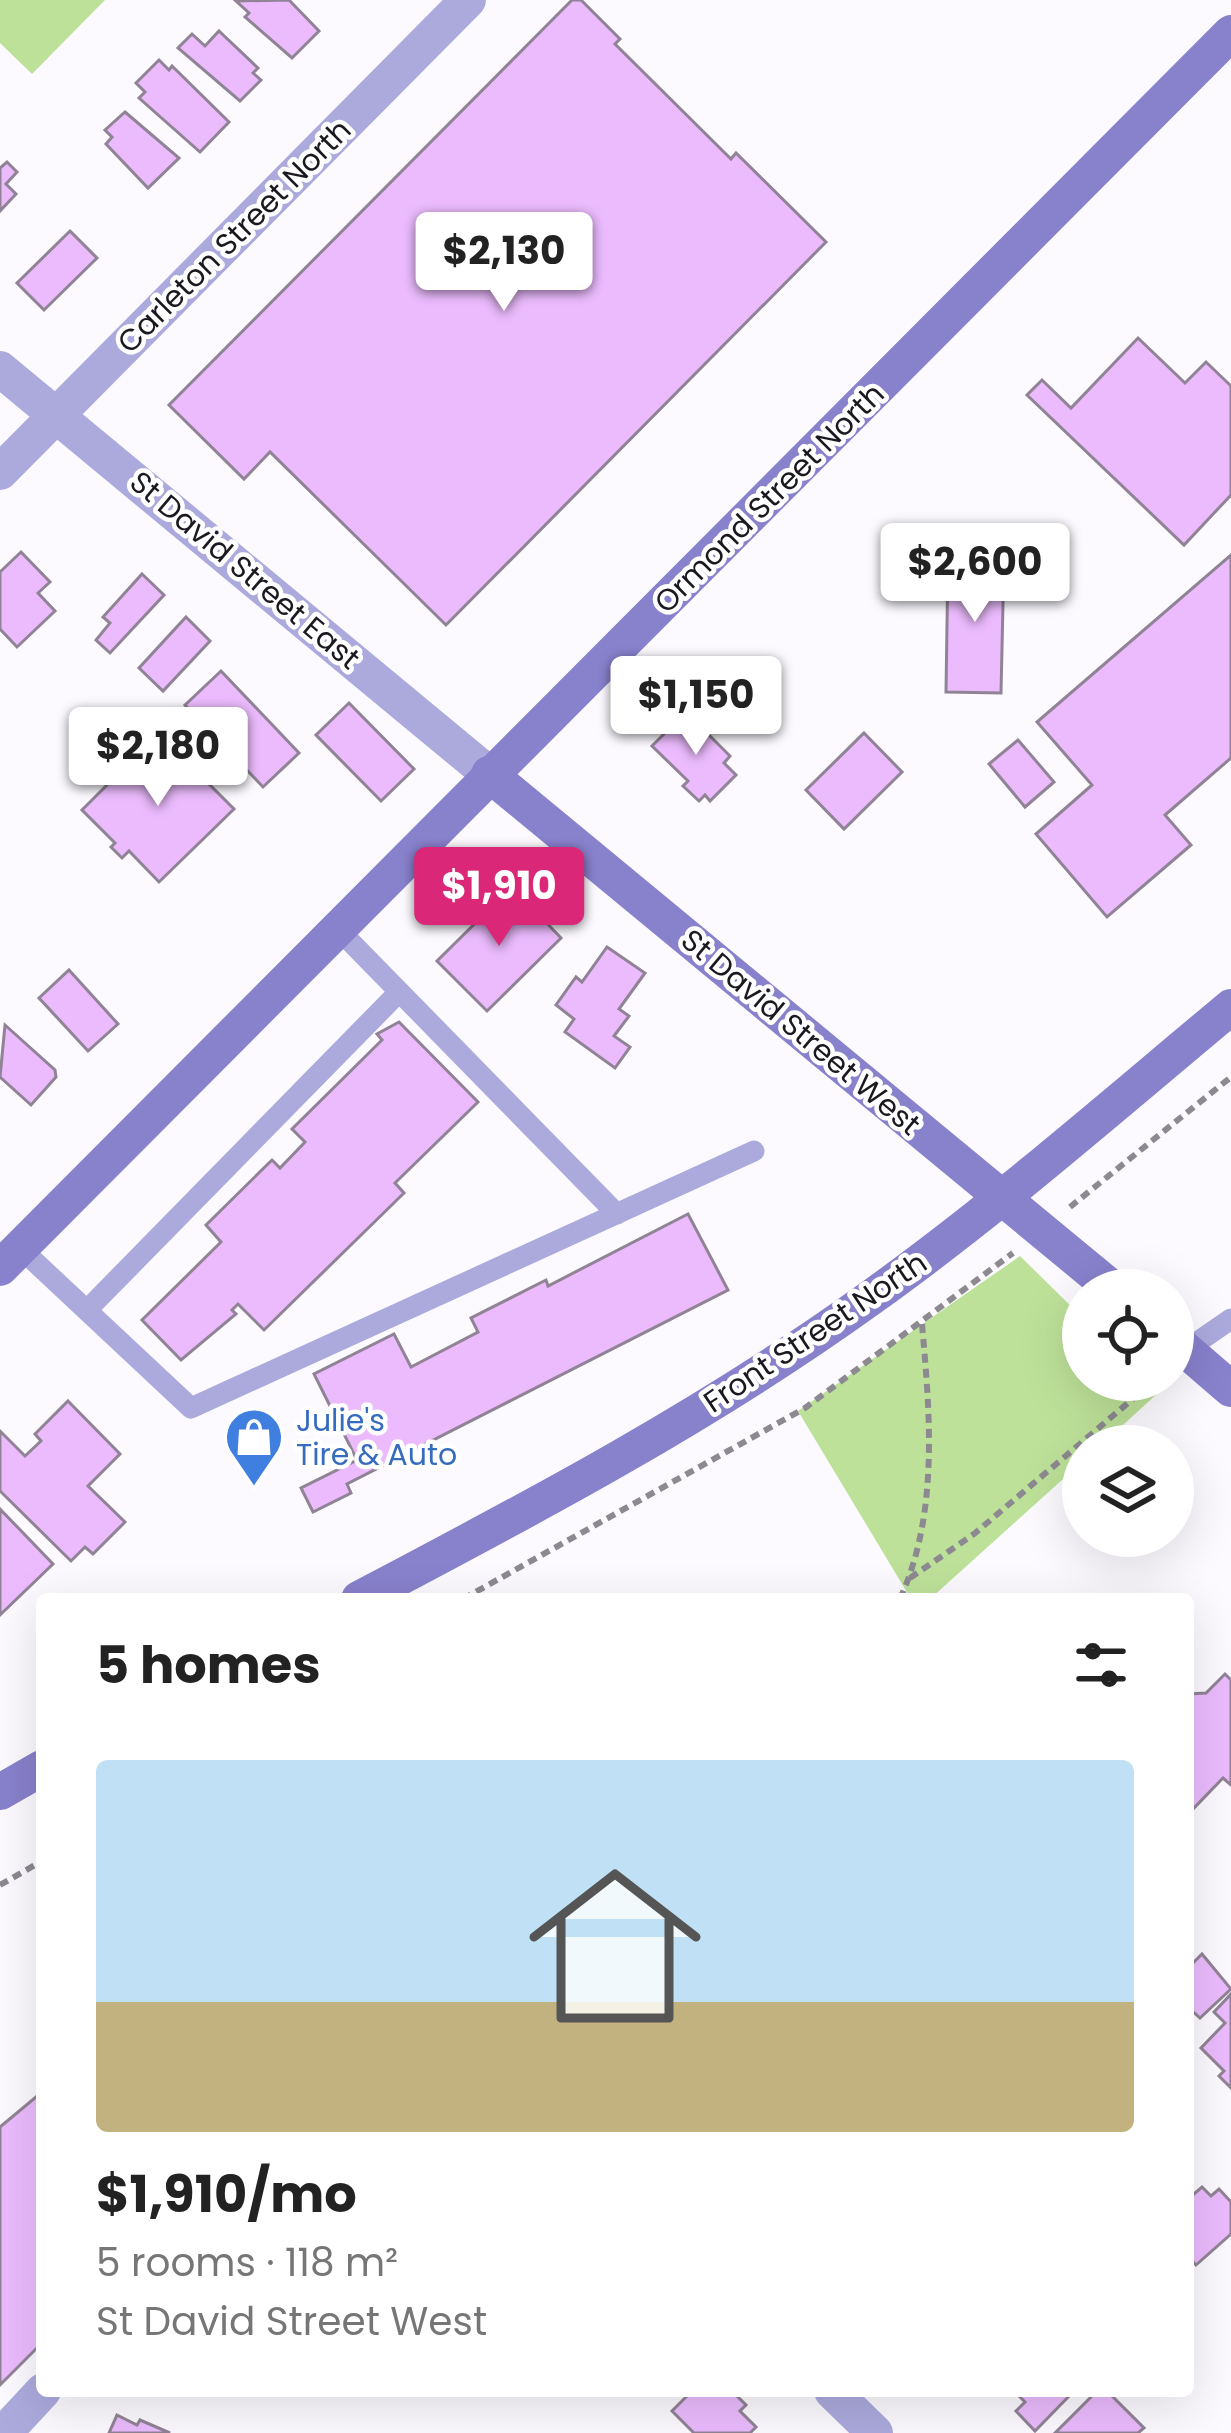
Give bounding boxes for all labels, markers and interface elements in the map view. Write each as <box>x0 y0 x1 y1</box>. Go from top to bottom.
street label: Carleton Street North <box>107 109 361 363</box>
pin: $2,130 <box>406 212 602 314</box>
text: $2,130 <box>443 223 565 278</box>
street label: Ormond Street North <box>644 373 894 623</box>
street label: St David Street East <box>121 461 369 679</box>
pin: $2,600 <box>877 523 1073 625</box>
text: $2,600 <box>908 534 1042 589</box>
pin: $1,150 <box>598 656 794 758</box>
text: $1,150 <box>638 667 754 722</box>
pin: $2,180 <box>60 707 256 809</box>
text: $2,180 <box>96 718 220 773</box>
pin: $1,910 <box>401 847 597 949</box>
text: $1,910 <box>441 858 557 913</box>
street label: St David Street West <box>672 919 930 1145</box>
street label: Front Street North <box>695 1241 935 1423</box>
map controls <box>1062 1269 1194 1557</box>
button: locate <box>1062 1269 1194 1401</box>
place label: Julie's Tire & Auto <box>296 1399 457 1476</box>
shop icon: Julie's Tire & Auto <box>223 1406 285 1488</box>
button: layers <box>1062 1425 1194 1557</box>
text: 5 homes <box>96 1629 321 1701</box>
icon: filters <box>1068 1632 1134 1698</box>
icon: home <box>507 1838 723 2054</box>
text: $1,910/mo <box>96 2158 357 2230</box>
text: 5 rooms · 118 m² <box>96 2235 398 2290</box>
text: St David Street West <box>96 2294 487 2349</box>

